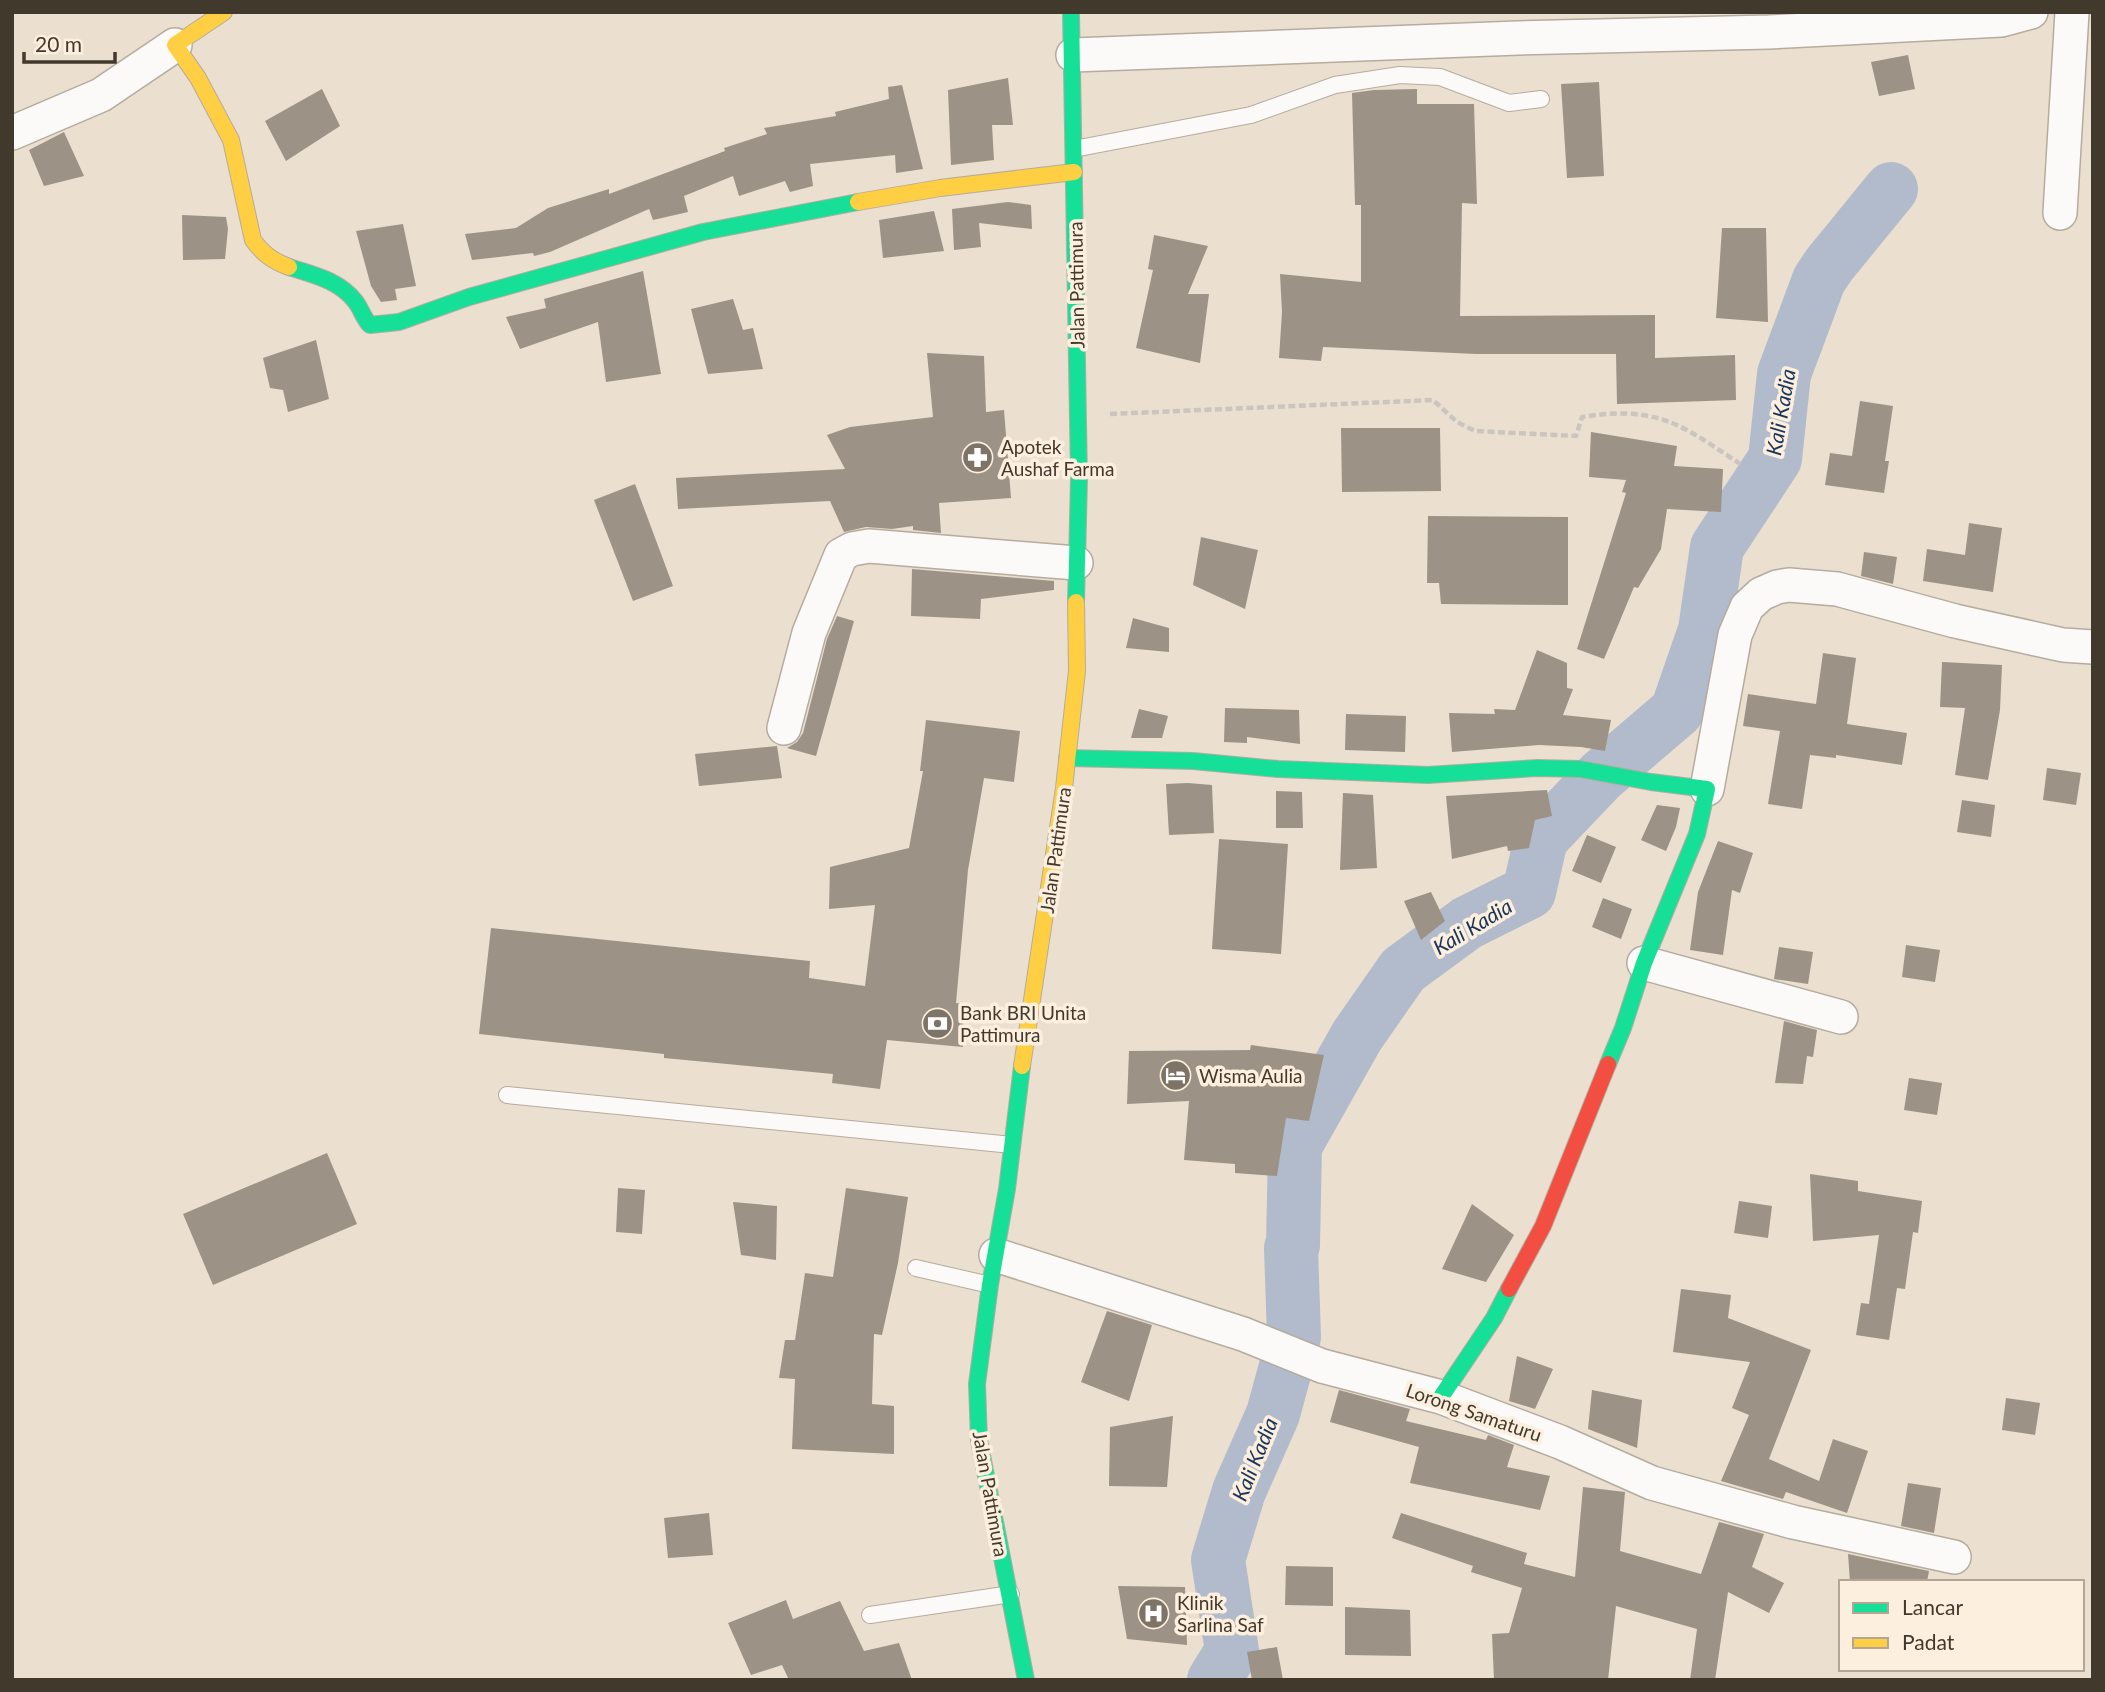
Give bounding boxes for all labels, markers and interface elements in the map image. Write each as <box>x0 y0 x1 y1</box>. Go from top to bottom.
scale bar <box>24 21 116 65</box>
text: 20 m <box>35 31 82 56</box>
street label: Jalan Pattimura <box>1063 221 1089 349</box>
water label: Kali Kadia <box>1760 367 1800 457</box>
place label: Apotek Aushaf Farma <box>1001 435 1114 480</box>
pharmacy icon: Apotek Aushaf Farma <box>961 440 995 474</box>
street label: Jalan Pattimura <box>1035 786 1075 914</box>
water label: Kali Kadia <box>1428 893 1516 959</box>
place label: Bank BRI Unita Pattimura <box>960 1001 1086 1046</box>
bank icon: Bank BRI Unita Pattimura <box>920 1006 954 1040</box>
hotel icon: Wisma Aulia <box>1159 1058 1193 1092</box>
place label: Wisma Aulia <box>1199 1064 1302 1087</box>
street label: Lorong Samaturu <box>1403 1378 1545 1446</box>
water label: Kali Kadia <box>1226 1414 1282 1504</box>
street label: Jalan Pattimura <box>969 1429 1013 1559</box>
legend <box>1839 1580 2084 1671</box>
place label: Klinik Sarlina Saf <box>1177 1591 1264 1636</box>
text: Lancar <box>1902 1594 1963 1619</box>
hospital icon: Klinik Sarlina Saf <box>1137 1596 1171 1630</box>
text: Padat <box>1902 1629 1955 1654</box>

